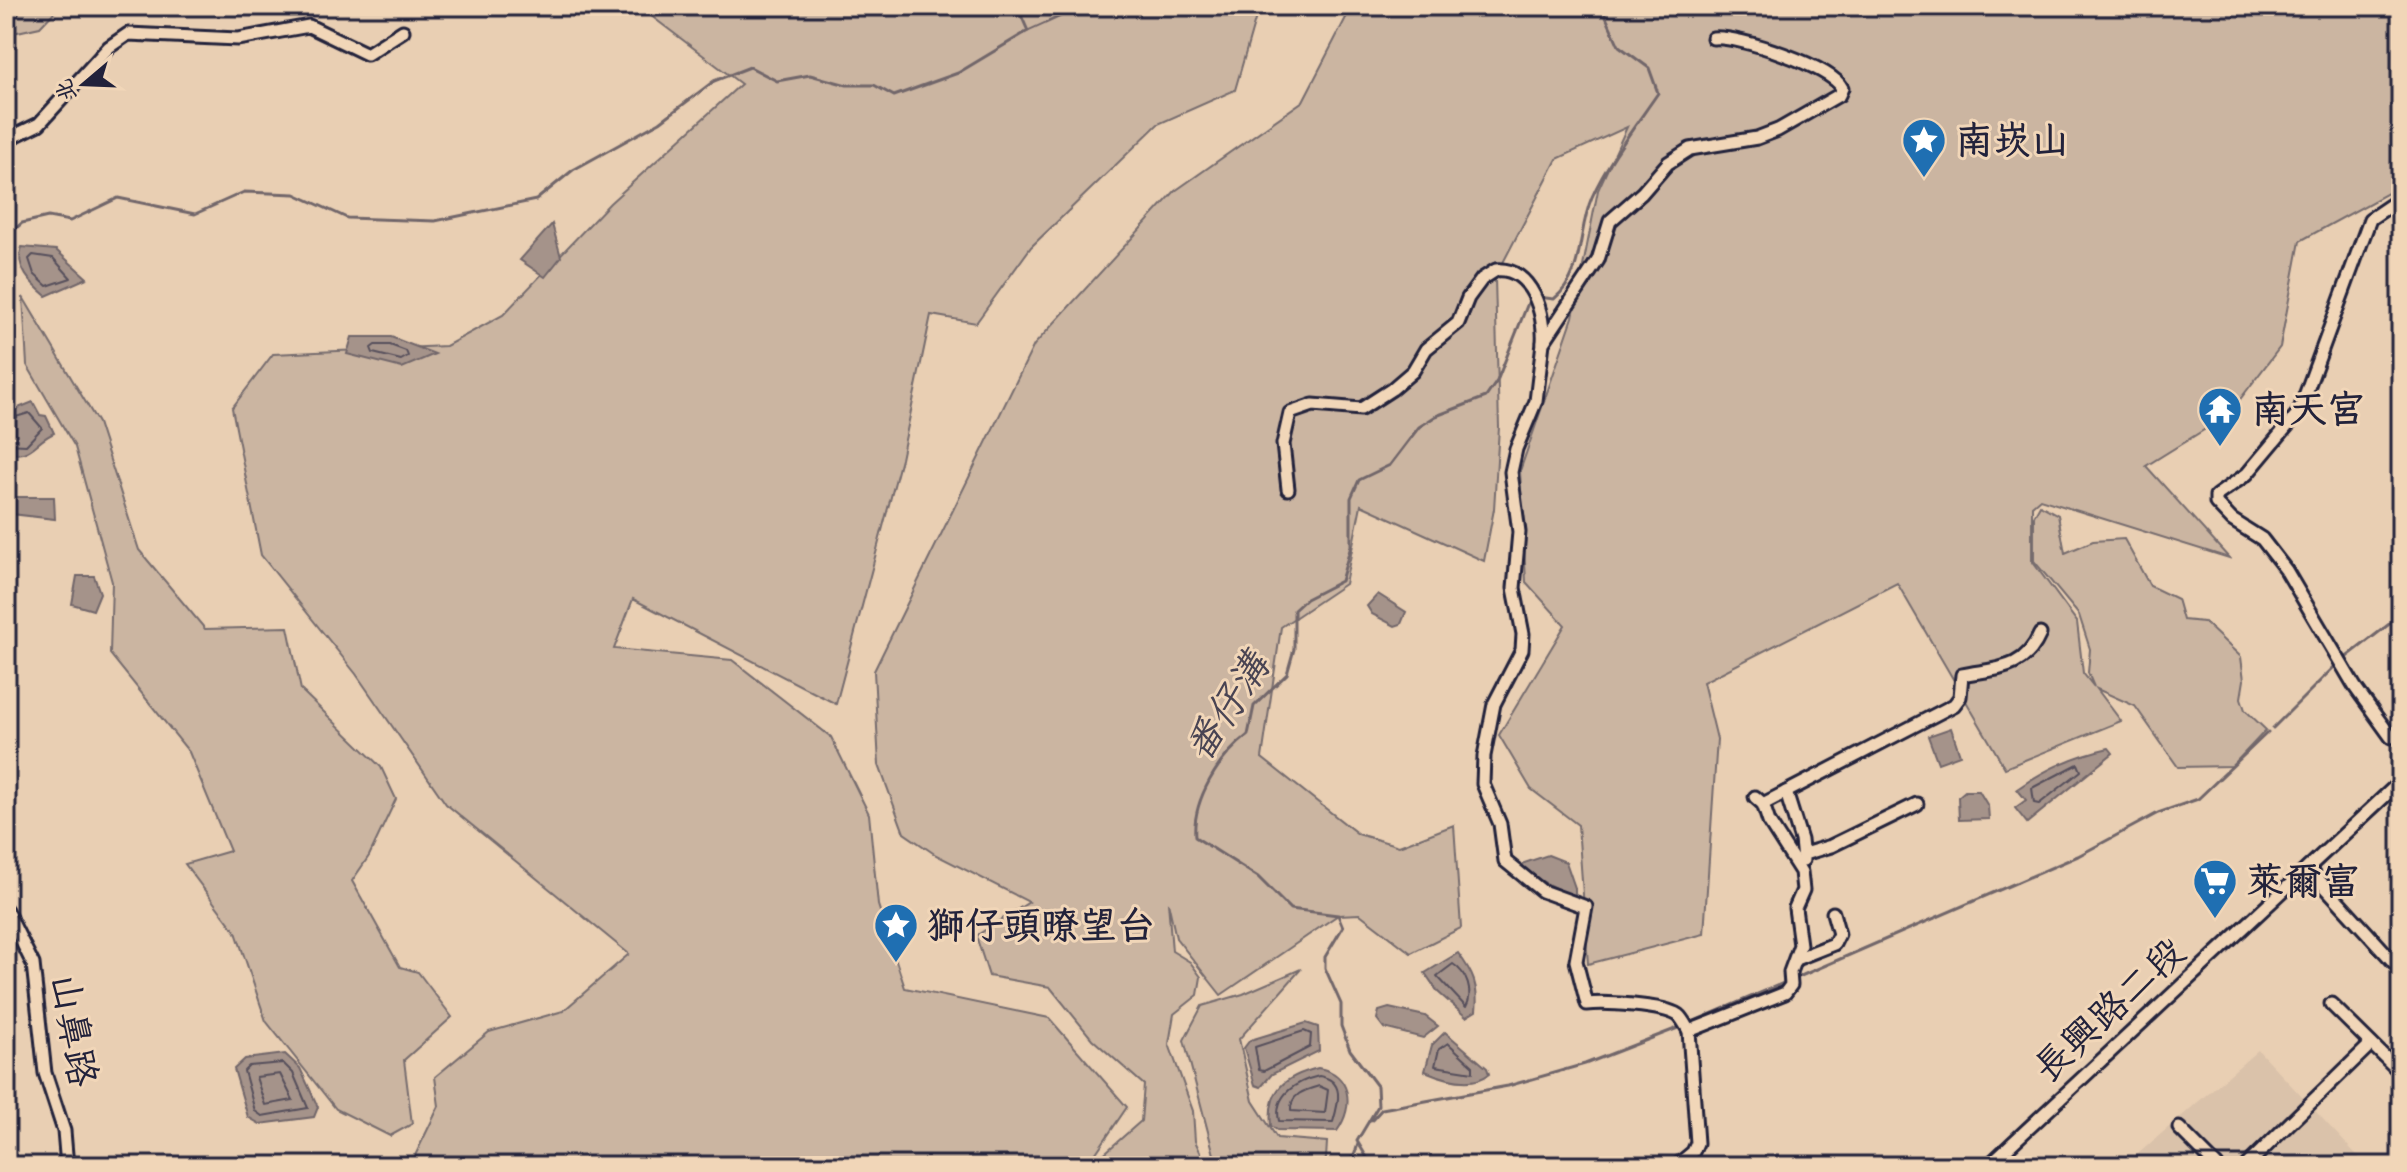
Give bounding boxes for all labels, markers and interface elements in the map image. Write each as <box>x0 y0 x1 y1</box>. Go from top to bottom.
north arrow <box>44 44 124 124</box>
text: 北 <box>49 75 83 105</box>
place icon: 南崁山 <box>1900 116 1948 179</box>
place label: 南崁山 <box>1955 117 2069 164</box>
temple icon: 南天宮 <box>2196 385 2244 448</box>
place label: 南天宮 <box>2251 386 2365 433</box>
water label: 番仔溝 <box>1173 641 1282 771</box>
supermarket icon: 萊爾富 <box>2191 857 2239 920</box>
place label: 萊爾富 <box>2246 858 2360 905</box>
place icon: 獅仔頭暸望台 <box>872 901 920 964</box>
place label: 獅仔頭暸望台 <box>927 902 1155 949</box>
street label: 長興路二段 <box>2023 928 2195 1092</box>
street label: 山鼻路 <box>41 970 107 1090</box>

